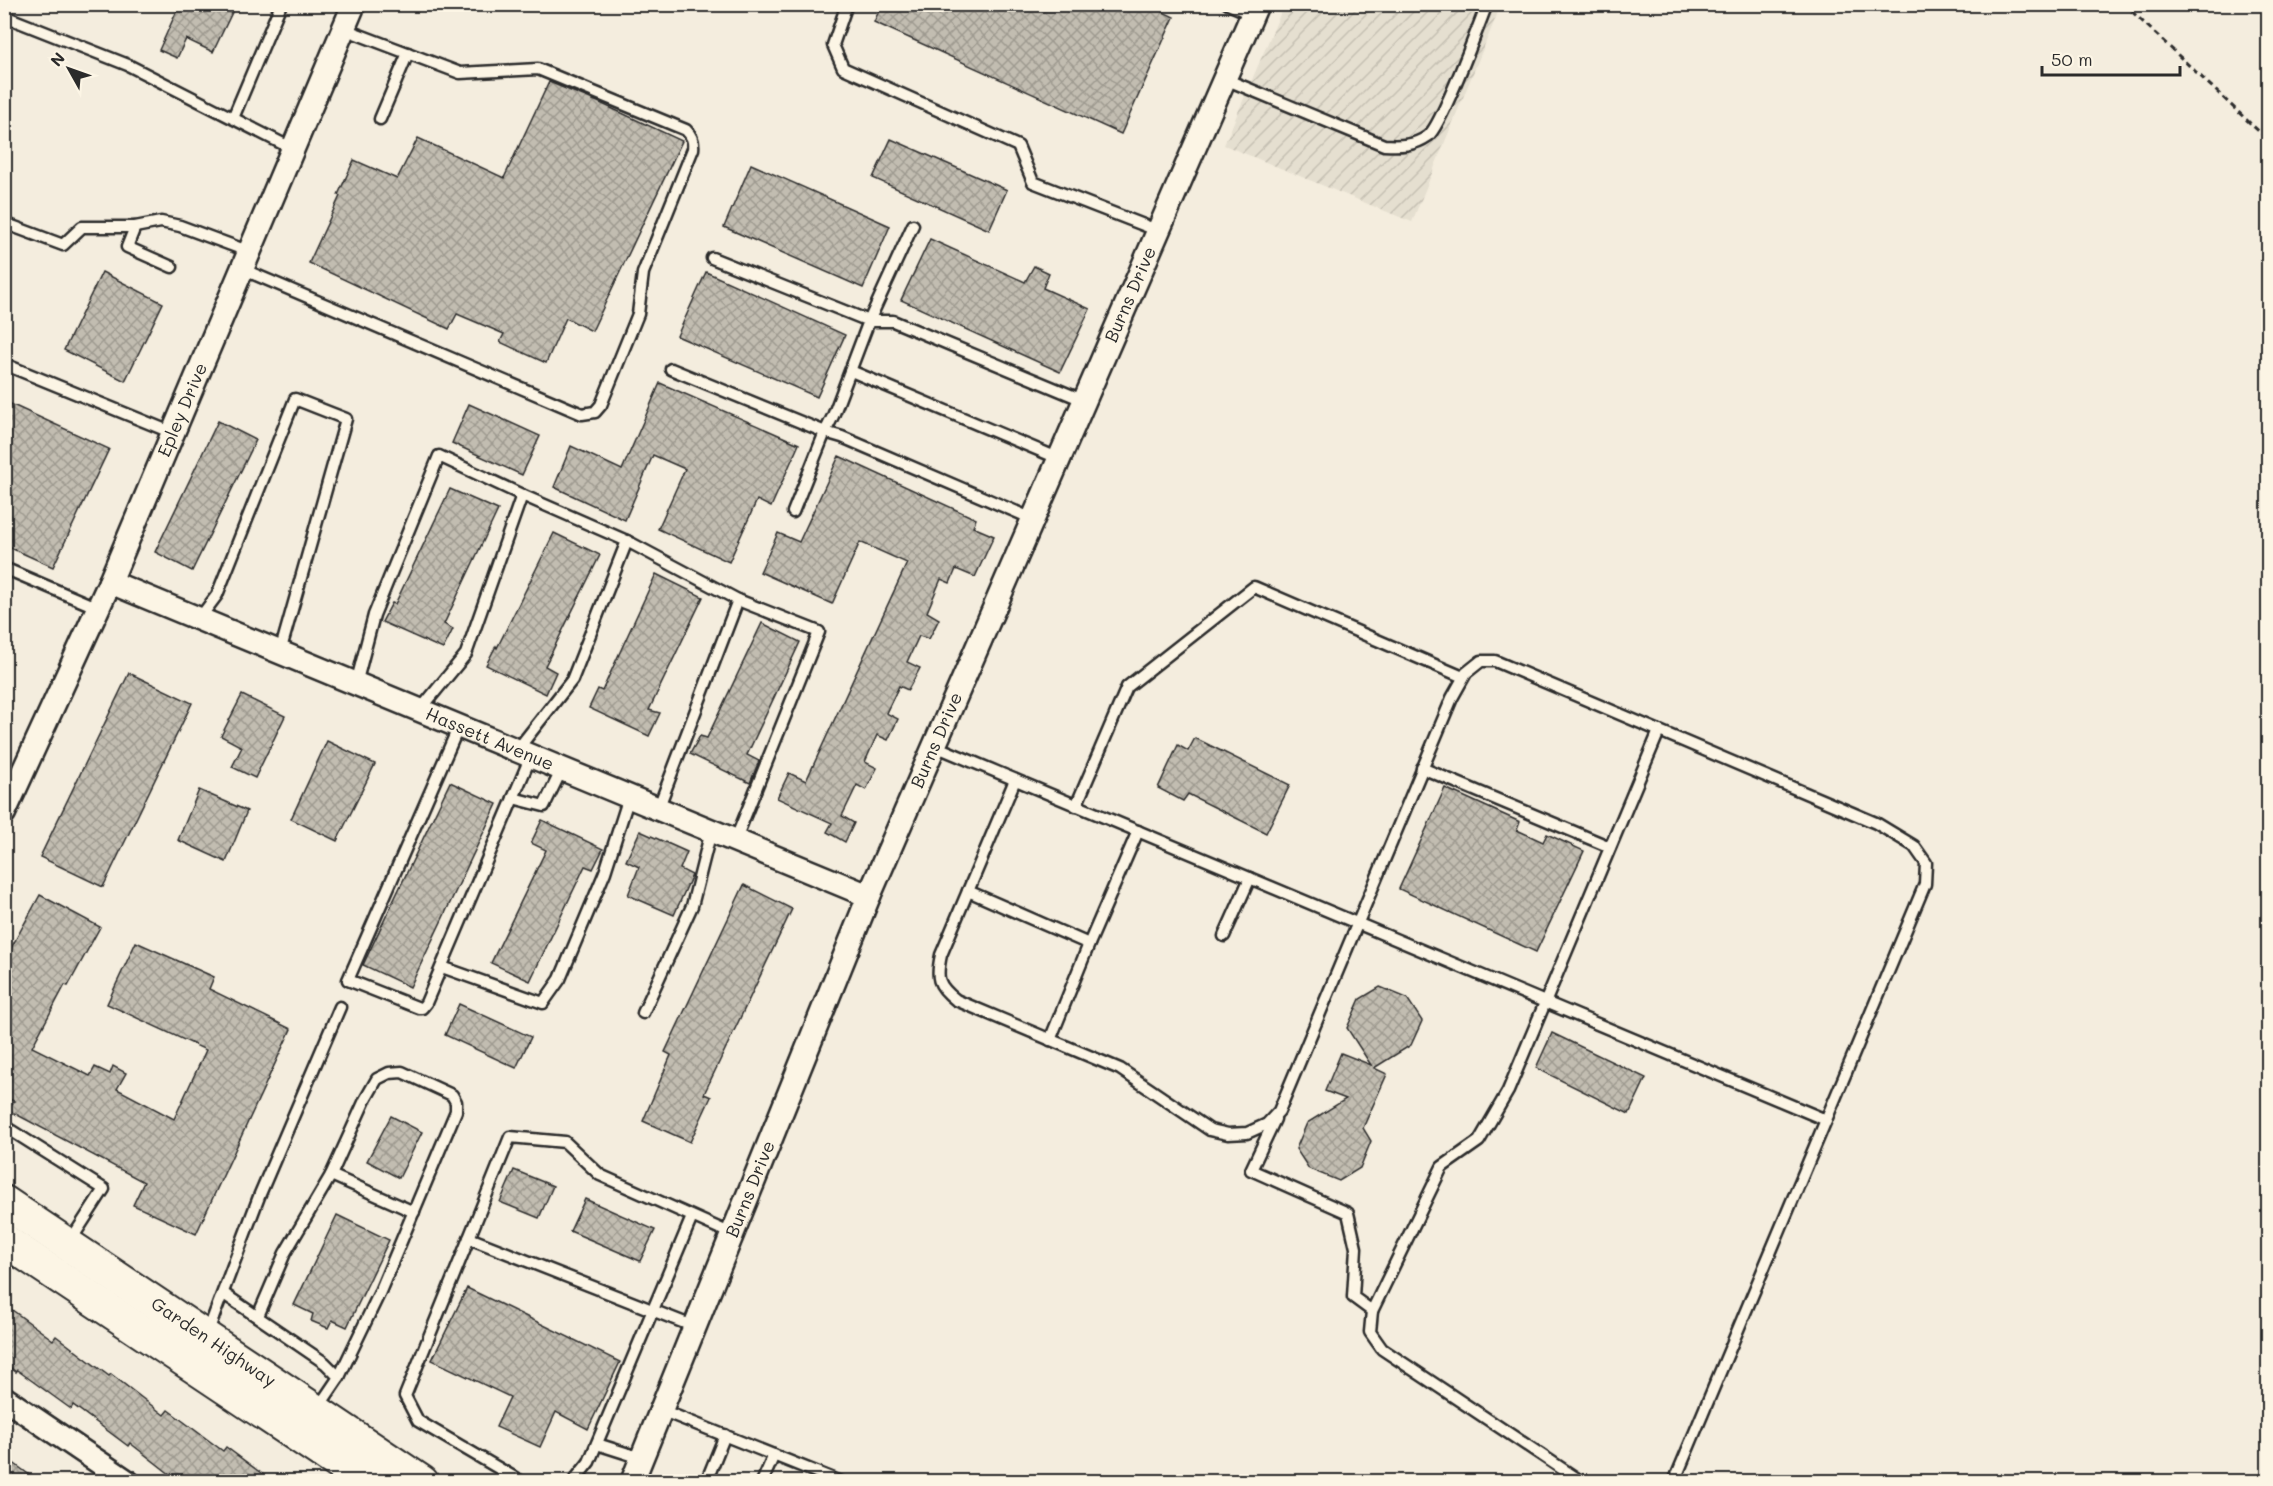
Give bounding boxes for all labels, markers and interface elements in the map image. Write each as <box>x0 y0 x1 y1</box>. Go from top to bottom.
north arrow <box>39 39 99 99</box>
scale bar <box>2042 39 2180 77</box>
text: 50 m <box>2051 47 2093 71</box>
text: N <box>45 48 69 70</box>
street label: Burns Drive <box>1098 242 1161 346</box>
street label: Epley Drive <box>151 359 212 460</box>
street label: Burns Drive <box>904 688 967 791</box>
street label: Hassett Avenue <box>422 701 558 775</box>
street label: Burns Drive <box>719 1137 780 1241</box>
street label: Garden Highway <box>147 1291 281 1392</box>

